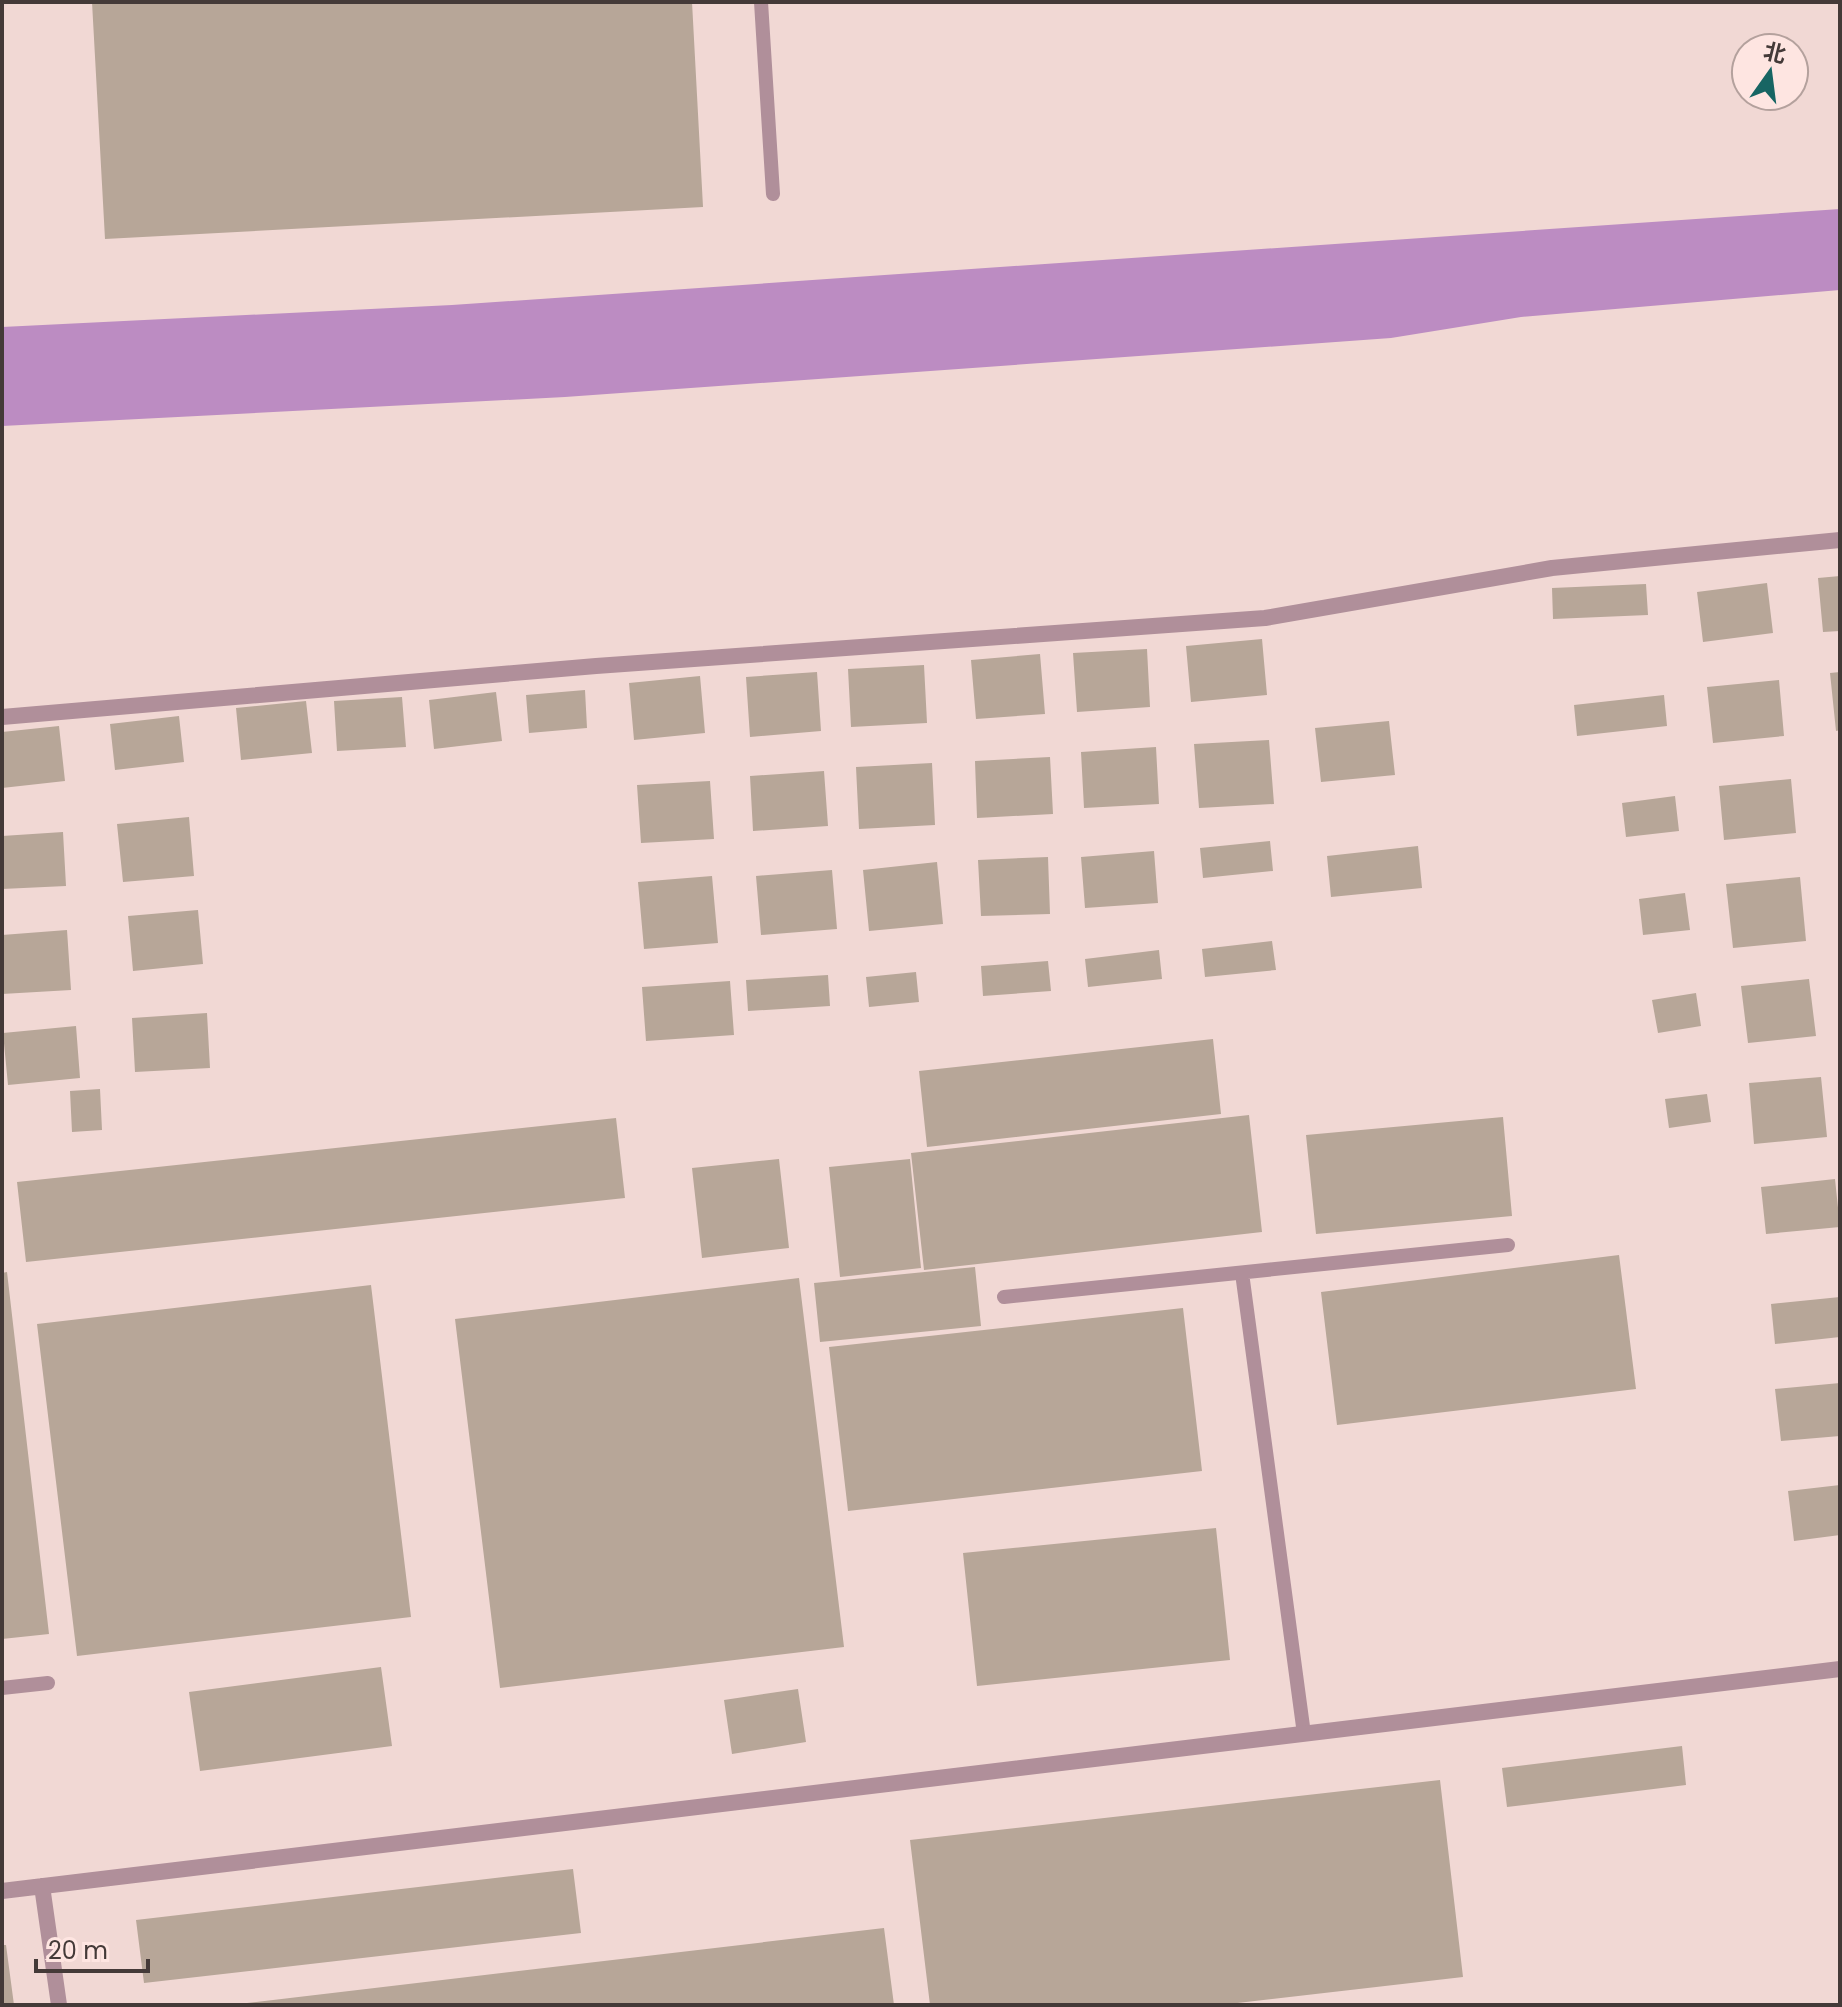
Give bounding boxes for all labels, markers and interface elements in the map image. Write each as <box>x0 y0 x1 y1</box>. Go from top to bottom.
north arrow <box>1730 32 1810 112</box>
text: 北 <box>1760 35 1789 71</box>
scale bar <box>36 1923 148 1973</box>
text: 20 m <box>48 1934 108 1967</box>

